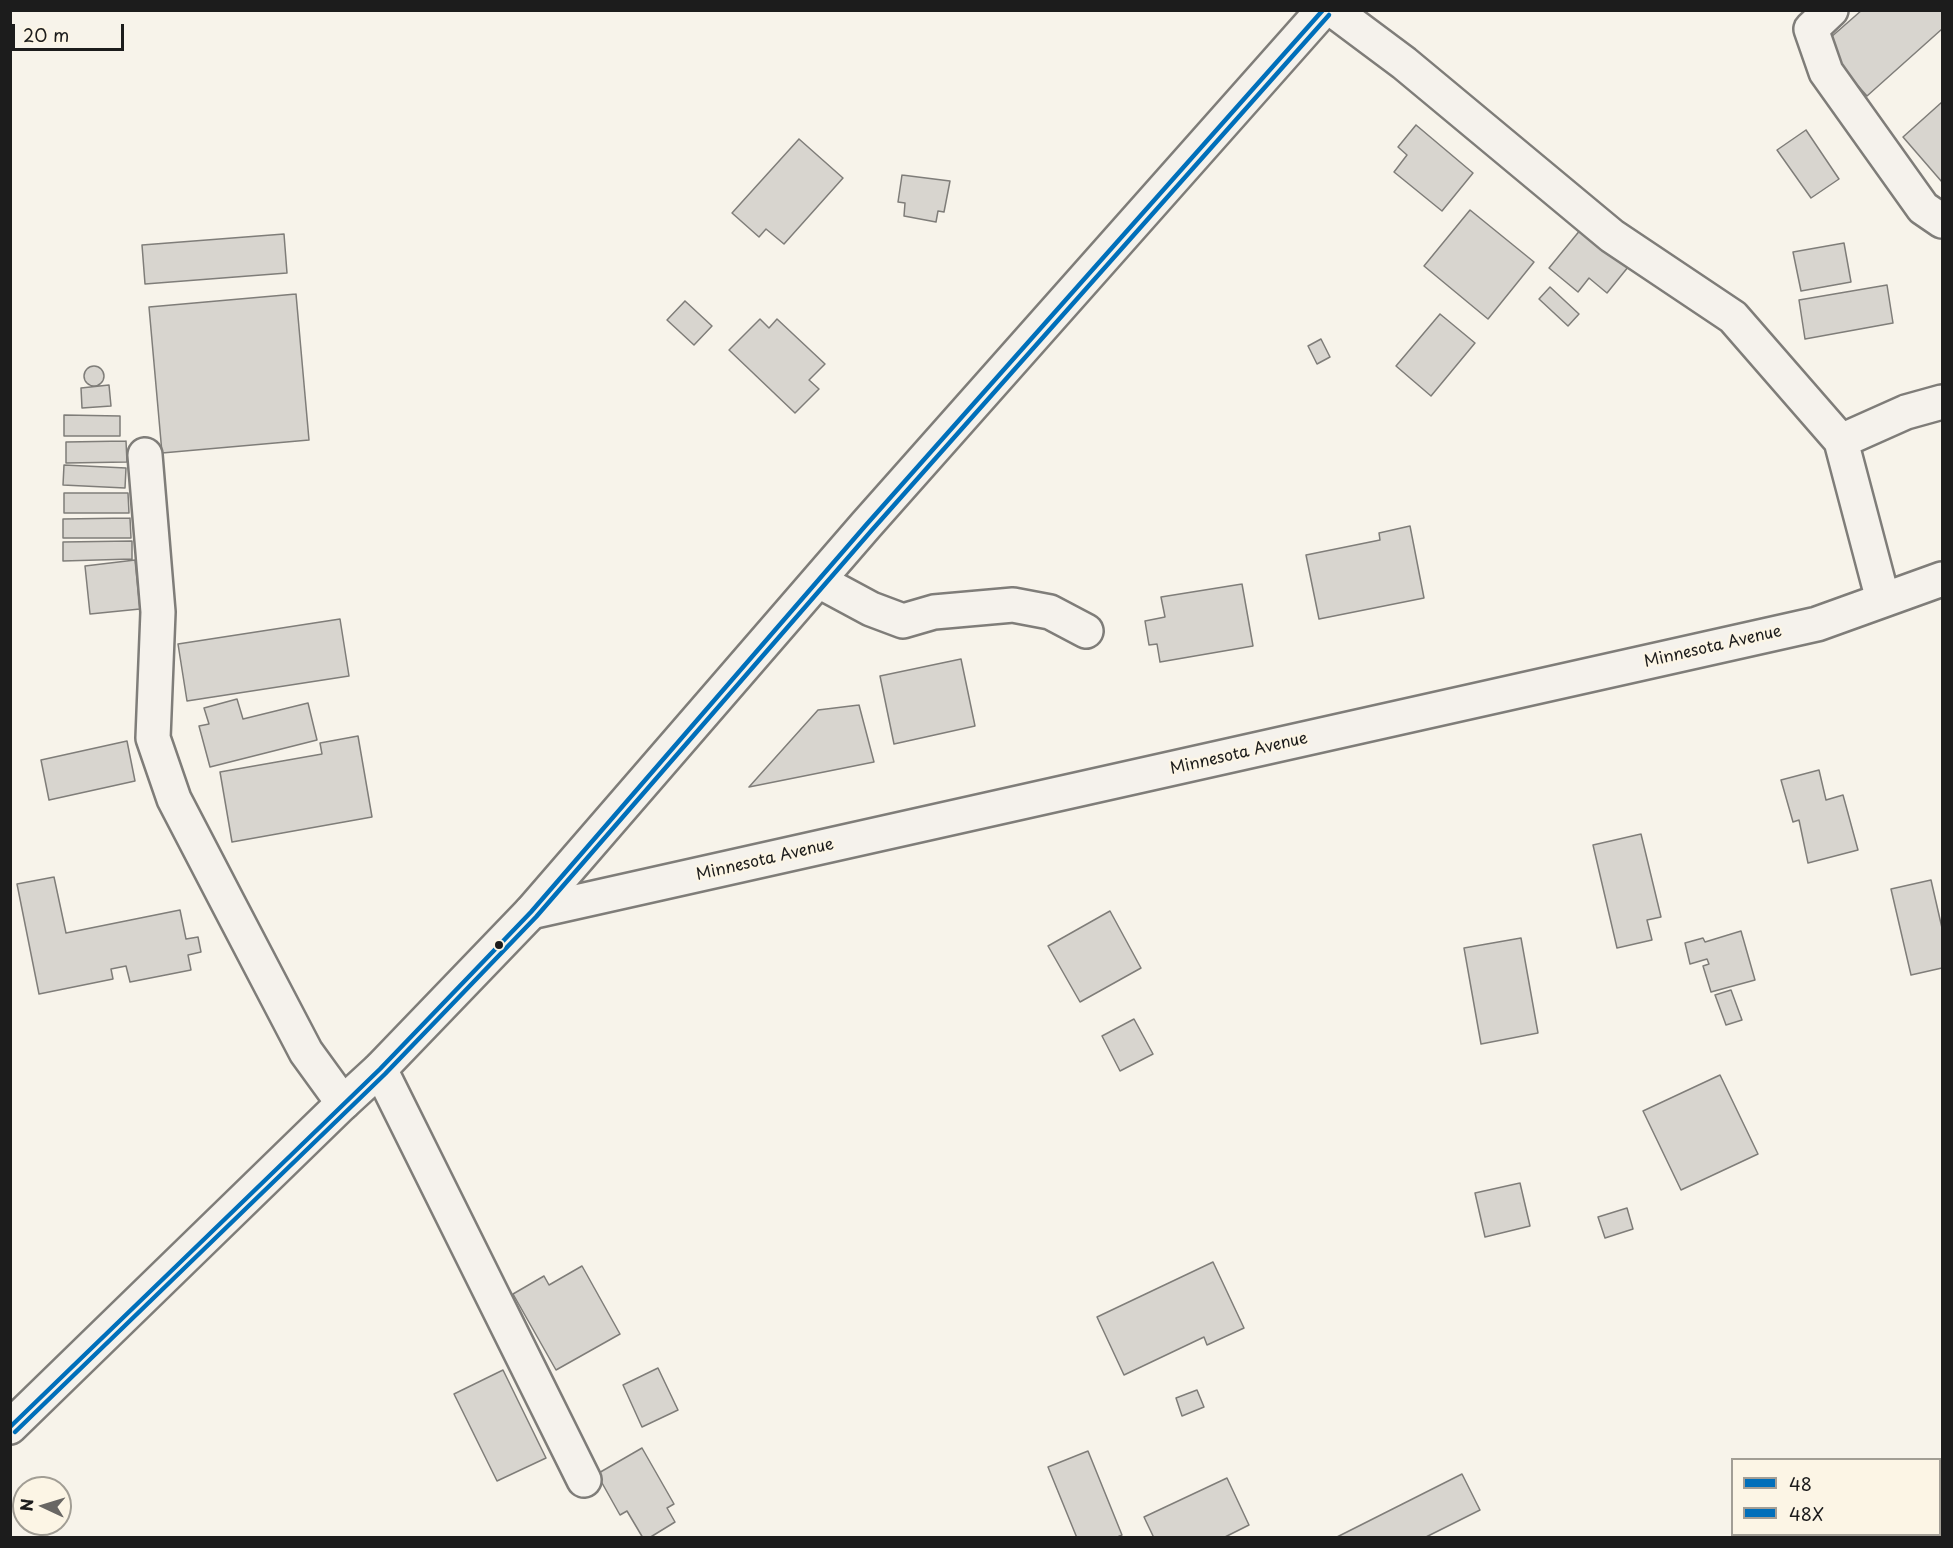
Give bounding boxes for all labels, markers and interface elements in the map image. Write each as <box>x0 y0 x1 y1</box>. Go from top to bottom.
scale bar <box>15 12 128 50</box>
text: 20 m <box>23 21 69 48</box>
street label: Minnesota Avenue <box>1642 622 1784 672</box>
street label: Minnesota Avenue <box>1168 729 1310 779</box>
street label: Minnesota Avenue <box>694 835 836 885</box>
unlabelled marker <box>493 939 505 951</box>
legend <box>1731 1458 1941 1536</box>
text: 48 <box>1789 1470 1812 1497</box>
north arrow <box>12 1476 72 1536</box>
text: N <box>14 1498 38 1512</box>
text: 48X <box>1789 1500 1824 1527</box>

